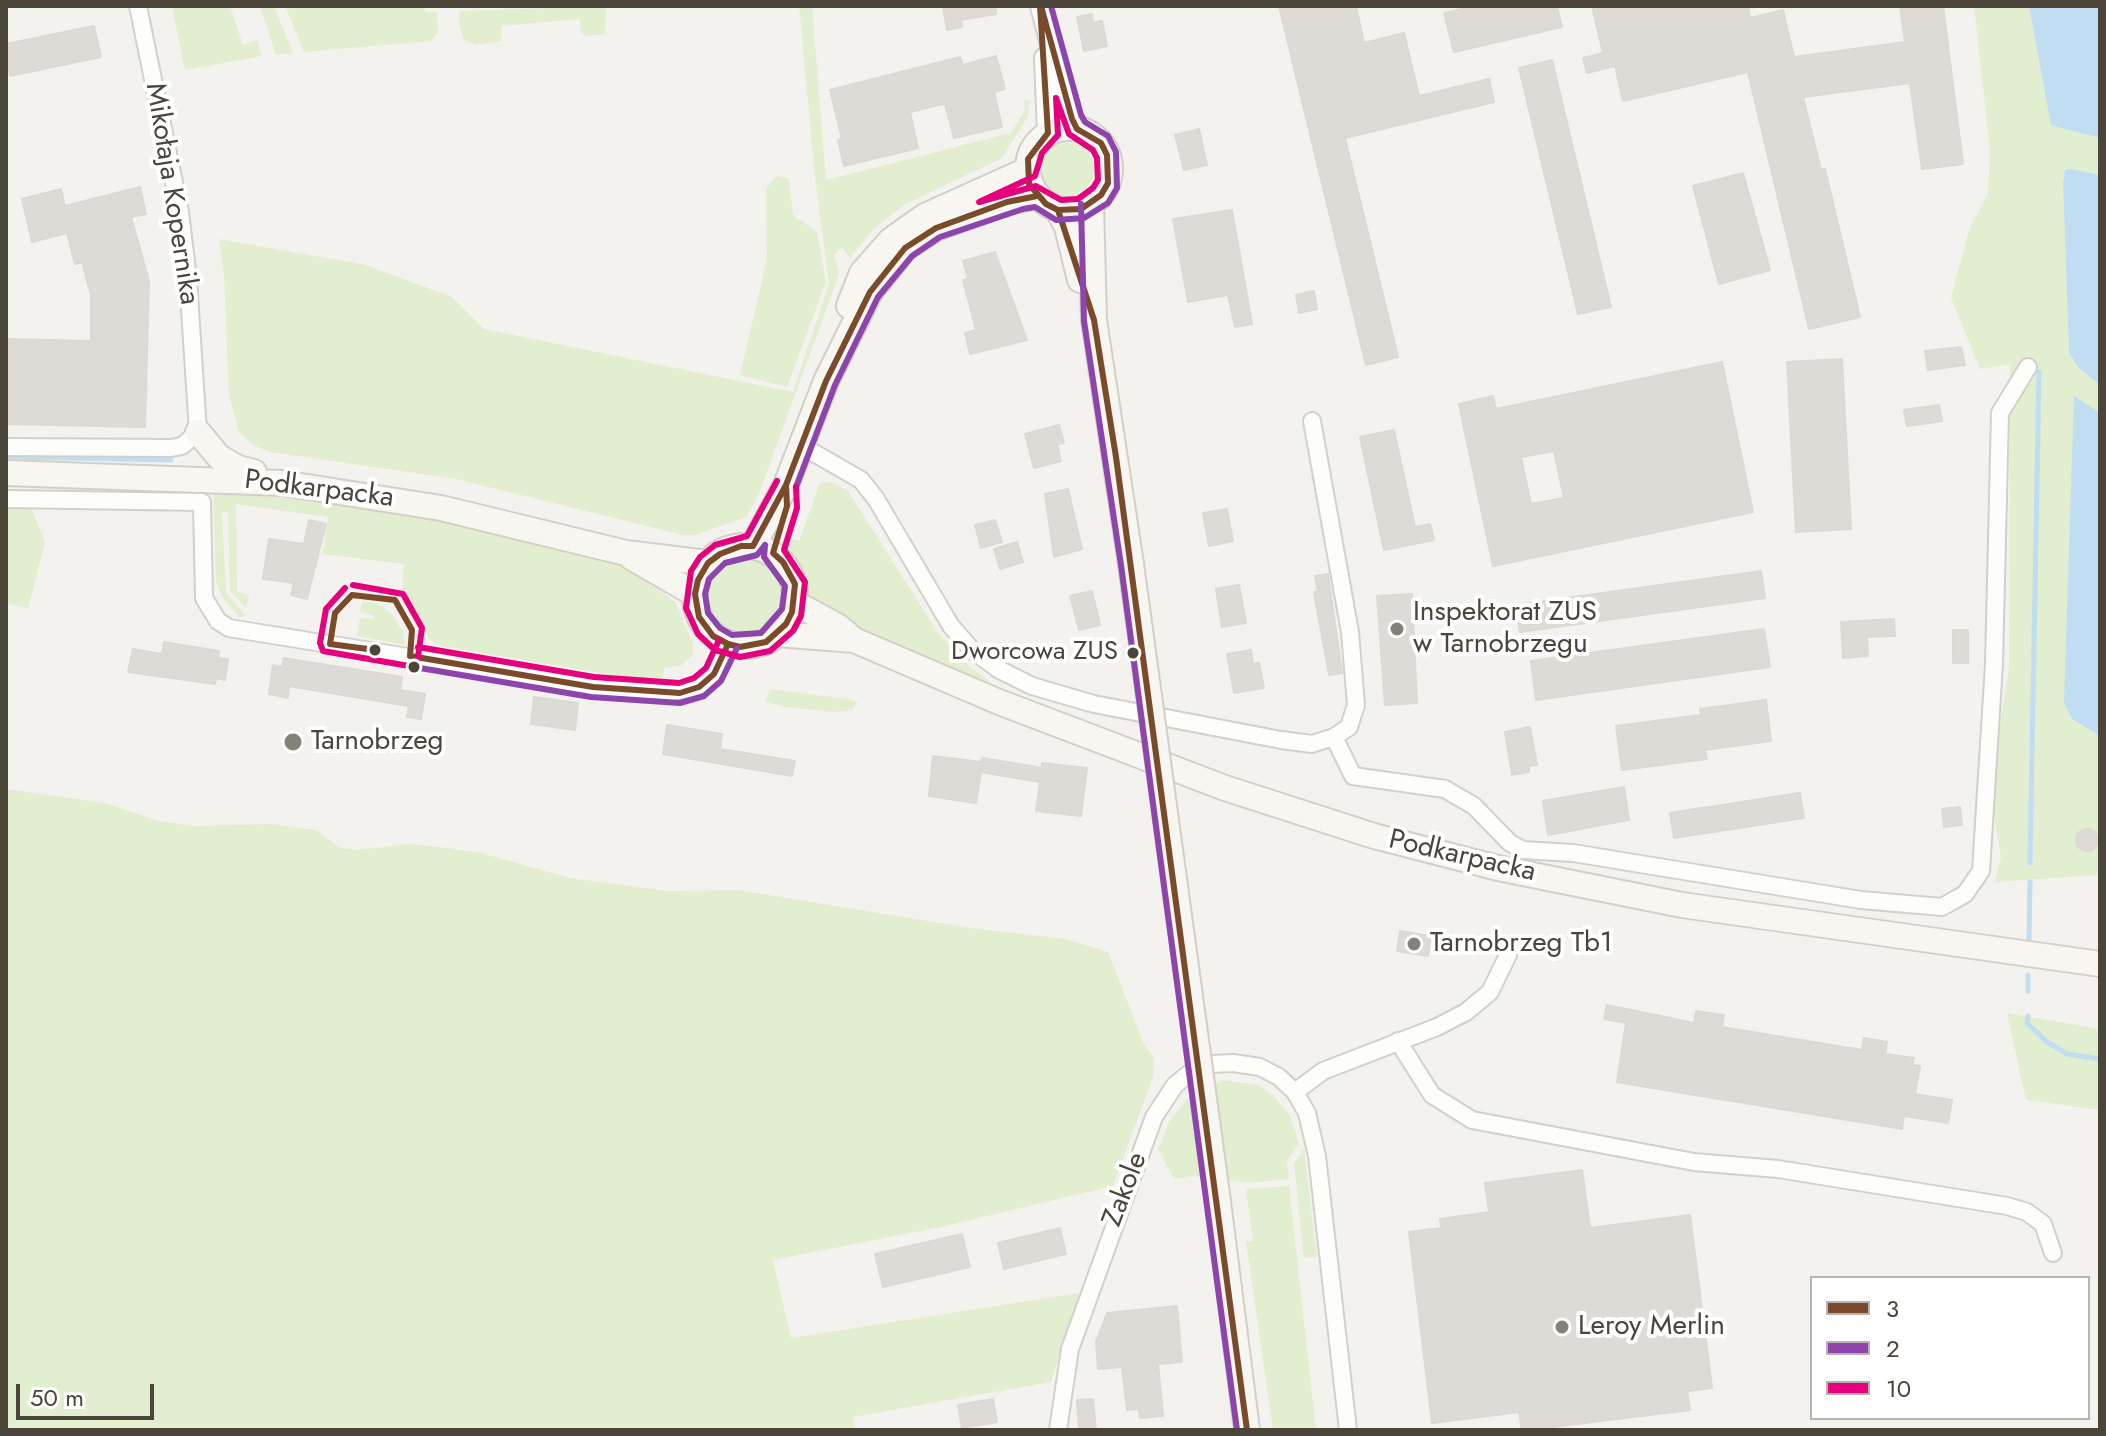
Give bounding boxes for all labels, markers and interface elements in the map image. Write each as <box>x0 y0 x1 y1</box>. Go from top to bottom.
street label: Mikołaja Kopernika <box>137 81 205 307</box>
street label: Podkarpacka <box>243 464 395 516</box>
place label: Inspektorat ZUS w Tarnobrzegu <box>1413 596 1597 662</box>
marker: Inspektorat ZUS w Tarnobrzegu <box>1388 620 1406 638</box>
place label: Dworcowa ZUS <box>951 637 1118 669</box>
unlabelled marker <box>367 642 383 658</box>
marker: Dworcowa ZUS <box>1125 645 1141 661</box>
unlabelled marker <box>406 659 422 675</box>
place label: Tarnobrzeg <box>311 725 444 759</box>
marker: Tarnobrzeg <box>282 731 304 753</box>
street label: Podkarpacka <box>1385 824 1539 890</box>
place label: Tarnobrzeg Tb1 <box>1430 927 1613 961</box>
marker: Tarnobrzeg Tb1 <box>1405 935 1423 953</box>
street label: Zakole <box>1097 1148 1155 1232</box>
legend <box>1810 1276 2090 1420</box>
text: 3 <box>1886 1291 1899 1326</box>
place label: Leroy Merlin <box>1578 1310 1725 1344</box>
marker: Leroy Merlin <box>1553 1318 1571 1336</box>
text: 2 <box>1886 1331 1900 1366</box>
scale bar <box>20 1368 158 1418</box>
text: 10 <box>1886 1371 1911 1406</box>
text: 50 m <box>30 1380 84 1415</box>

